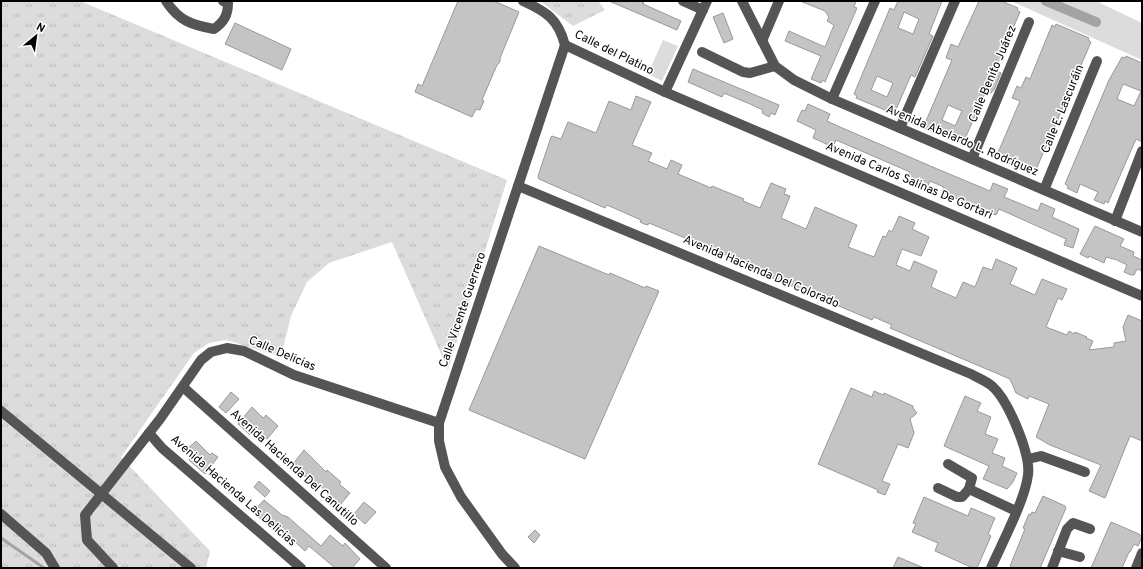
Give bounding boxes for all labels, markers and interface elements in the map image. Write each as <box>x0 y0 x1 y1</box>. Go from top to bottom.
north arrow <box>16 16 56 56</box>
text: N <box>34 20 47 36</box>
street label: Calle Benito Juárez <box>965 23 1021 125</box>
street label: Calle del Platino <box>572 27 657 79</box>
street label: Calle E. Lascuráin <box>1038 62 1088 156</box>
street label: Avenida Abelardo L. Rodríguez <box>883 102 1041 180</box>
street label: Avenida Carlos Salinas De Gortari <box>823 139 995 223</box>
street label: Avenida Hacienda Del Colorado <box>681 232 842 312</box>
street label: Calle Vicente Guerrero <box>436 250 490 370</box>
street label: Calle Delicias <box>246 333 318 375</box>
street label: Avenida Hacienda Del Canutillo <box>226 406 362 530</box>
street label: Avenida Hacienda Las Delicias <box>167 432 299 550</box>

